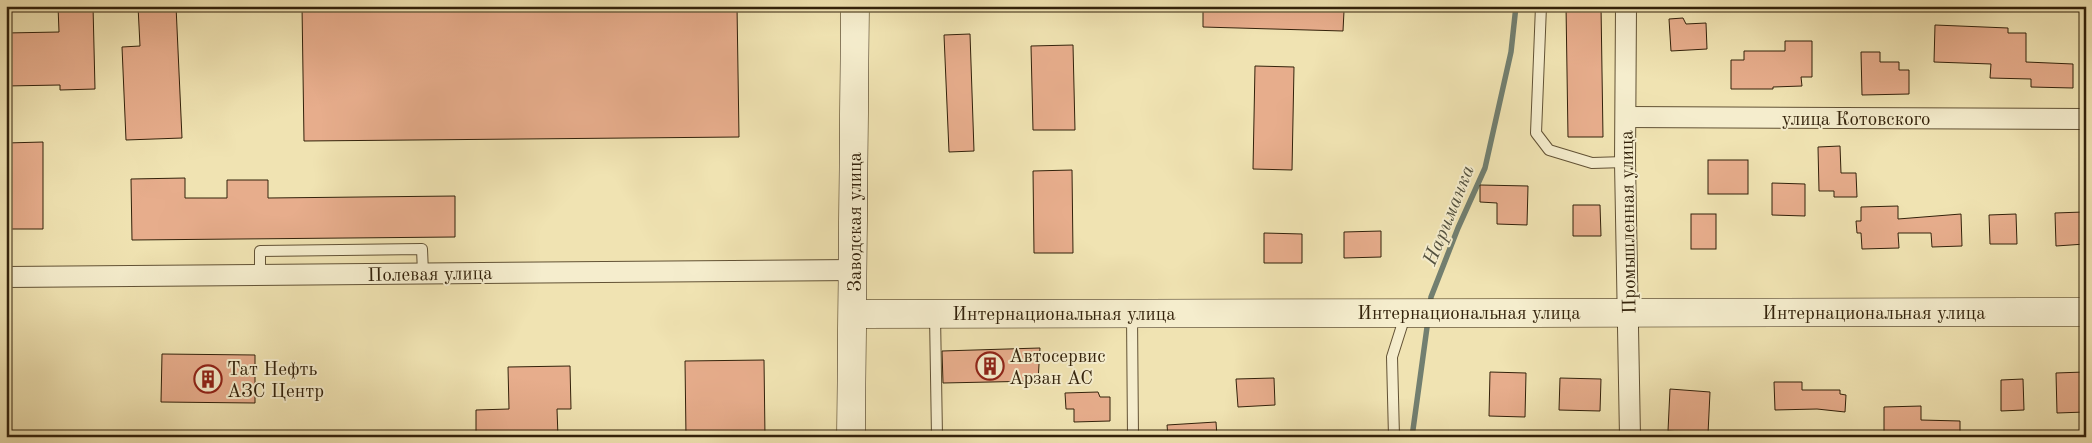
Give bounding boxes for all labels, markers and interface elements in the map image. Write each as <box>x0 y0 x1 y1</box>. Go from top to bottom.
street label: улица Котовского <box>1782 111 1930 130</box>
street label: Промышленная улица <box>1618 129 1641 314</box>
street label: Заводская улица <box>847 152 866 292</box>
water label: Нариманка <box>1420 163 1479 270</box>
street label: Полевая улица <box>367 265 493 286</box>
street label: Интернациональная улица <box>1357 305 1581 324</box>
street label: Интернациональная улица <box>1762 305 1986 324</box>
street label: Интернациональная улица <box>952 306 1176 325</box>
place label: Автосервис Арзан АС <box>1009 348 1106 389</box>
building icon: Автосервис Арзан АС <box>975 351 1005 381</box>
place label: Тат Нефть АЗС Центр <box>227 361 324 402</box>
building icon: Тат Нефть АЗС Центр <box>193 364 223 394</box>

